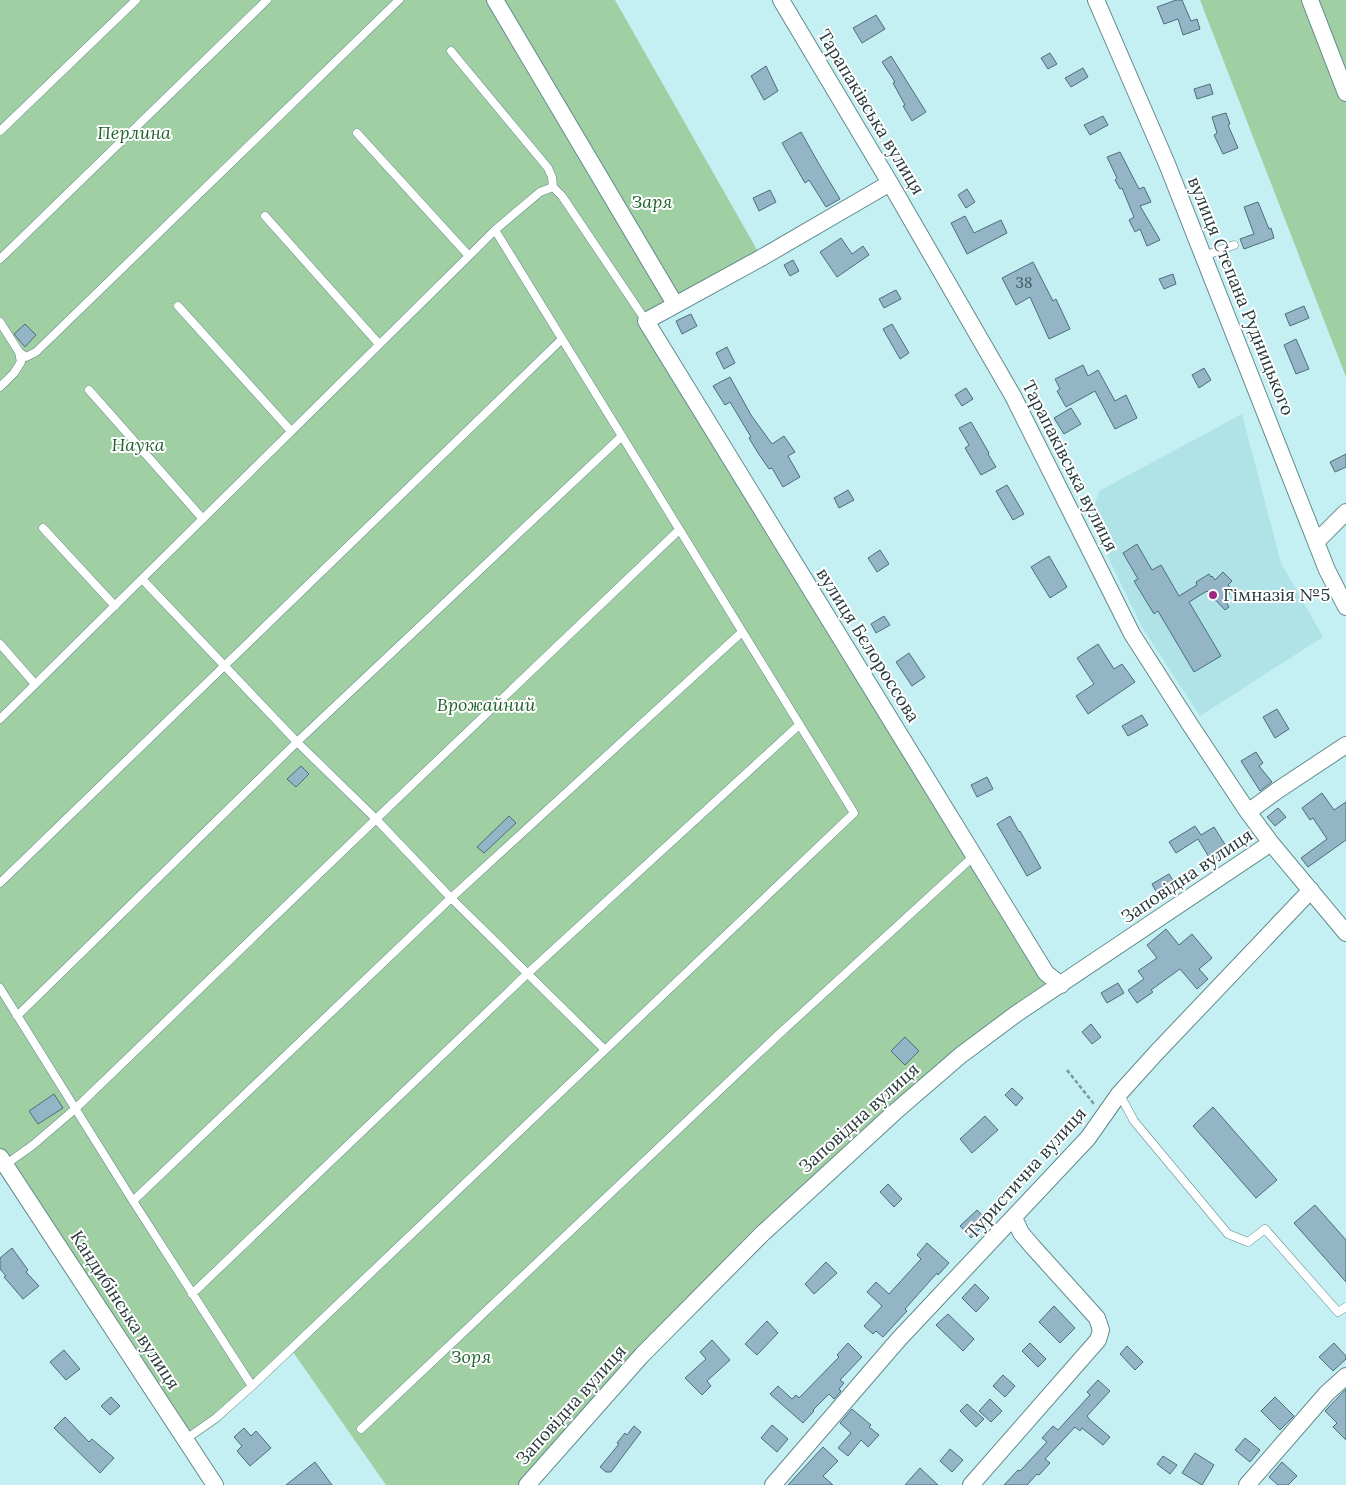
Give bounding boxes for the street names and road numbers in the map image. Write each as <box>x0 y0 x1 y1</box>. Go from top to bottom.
street label: Тарапаківська вулиця <box>813 25 930 199</box>
street label: вулиця Степана Рудницького <box>1183 173 1300 419</box>
street label: Тарапаківська вулиця <box>1017 376 1124 555</box>
street label: вулиця Бєлороссова <box>812 563 925 726</box>
street label: Заповідна вулиця <box>1117 823 1257 928</box>
street label: Заповідна вулиця <box>794 1058 924 1178</box>
street label: Туристична вулиця <box>960 1102 1091 1243</box>
street label: Кандибінська вулиця <box>65 1226 185 1393</box>
street label: Заповідна вулиця <box>511 1340 631 1470</box>

